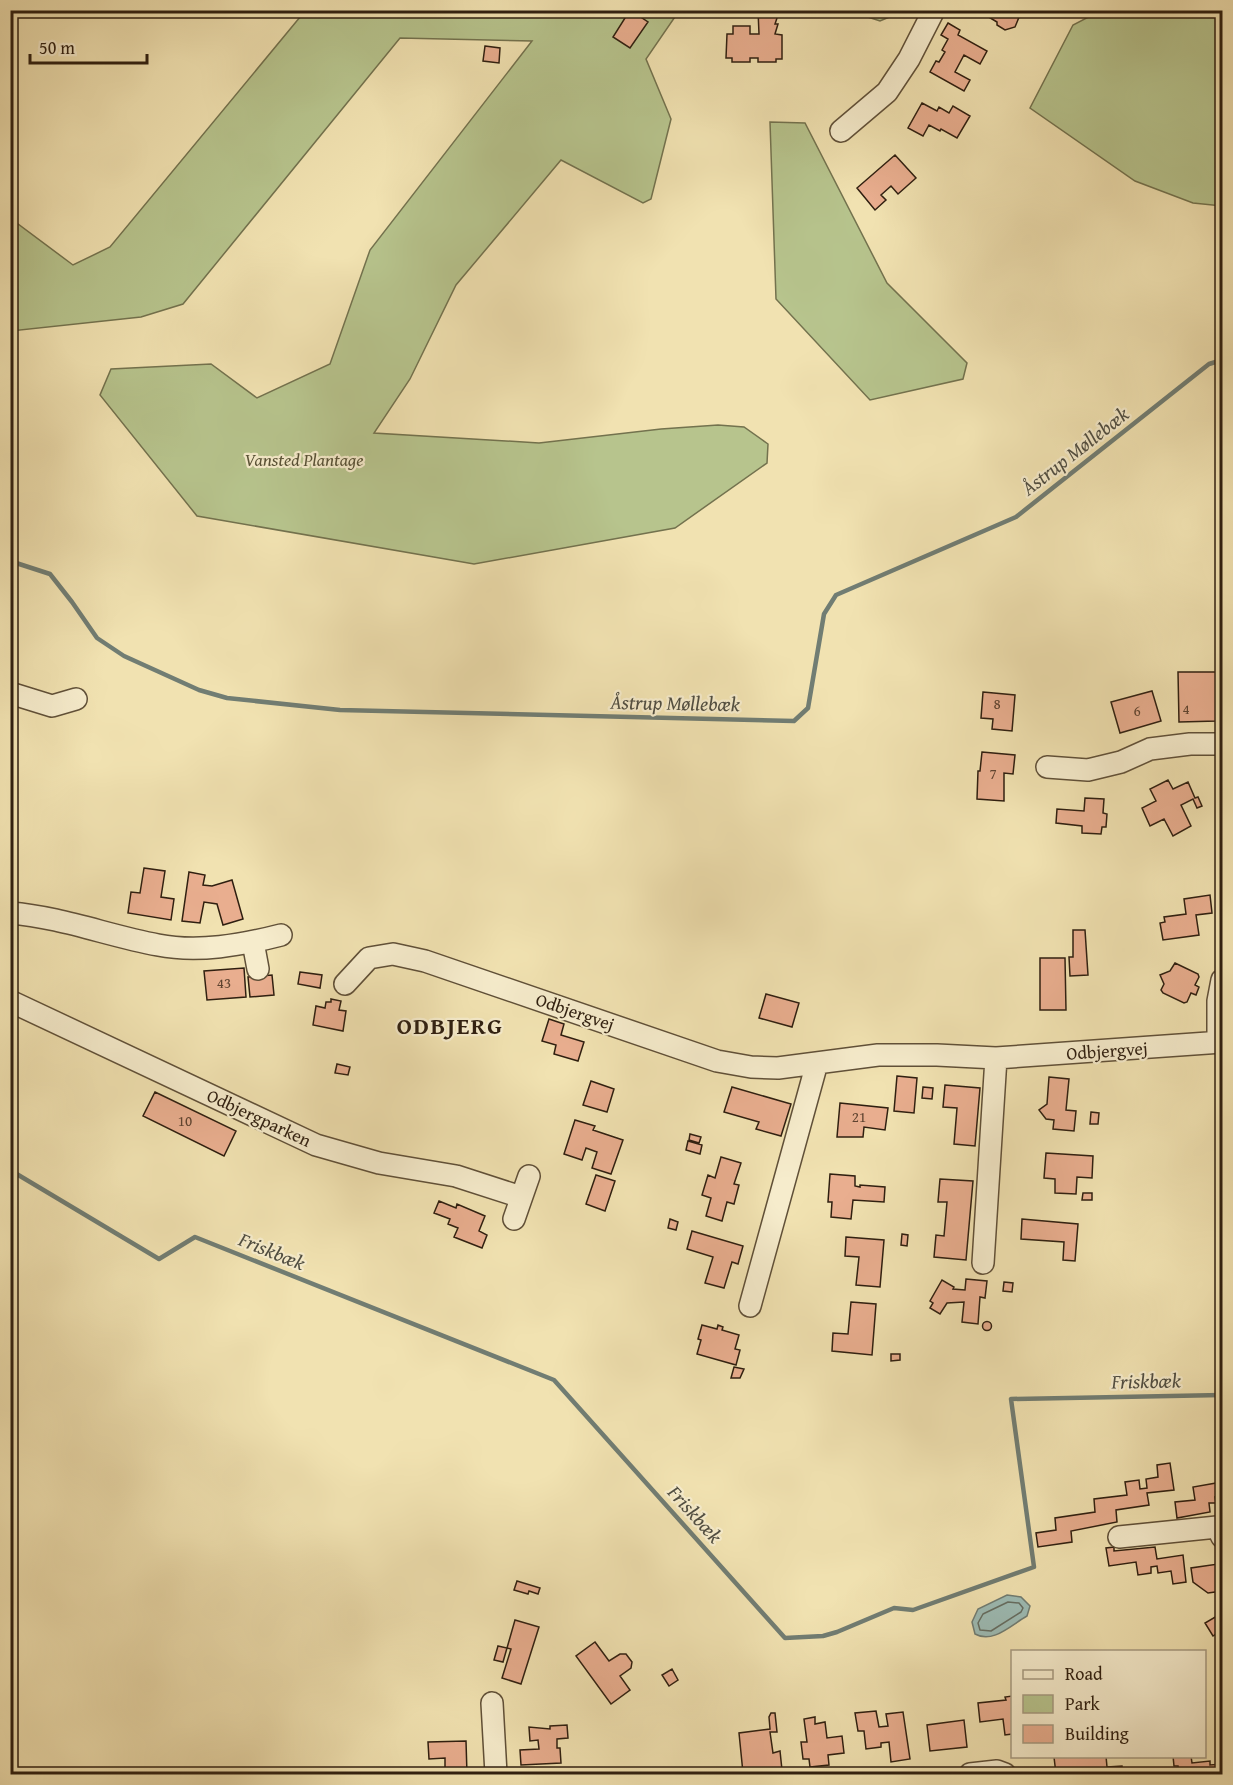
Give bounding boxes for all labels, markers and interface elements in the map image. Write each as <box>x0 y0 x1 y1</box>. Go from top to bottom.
scale bar <box>30 27 147 65</box>
text: 50 m <box>39 34 75 61</box>
water label: Åstrup Møllebæk <box>1014 399 1135 502</box>
park label: Vansted Plantage <box>244 446 364 473</box>
water label: Åstrup Møllebæk <box>609 687 741 718</box>
house number: 8 <box>993 693 1001 714</box>
house number: 4 <box>1182 698 1190 719</box>
house number: 6 <box>1133 700 1141 721</box>
house number: 7 <box>989 763 997 784</box>
house number: 43 <box>217 972 231 993</box>
street label: Odbjergvej <box>532 986 618 1038</box>
district label: ODBJERG <box>397 1008 503 1043</box>
street label: Odbjergvej <box>1065 1034 1148 1067</box>
street label: Odbjergparken <box>203 1082 316 1154</box>
house number: 21 <box>852 1106 866 1127</box>
house number: 10 <box>178 1110 192 1131</box>
water label: Friskbæk <box>234 1224 311 1277</box>
water label: Friskbæk <box>1110 1365 1182 1396</box>
water label: Friskbæk <box>661 1477 730 1550</box>
legend <box>1011 1650 1206 1758</box>
text: Road <box>1065 1660 1103 1687</box>
text: Park <box>1065 1690 1101 1717</box>
text: Building <box>1065 1720 1129 1747</box>

